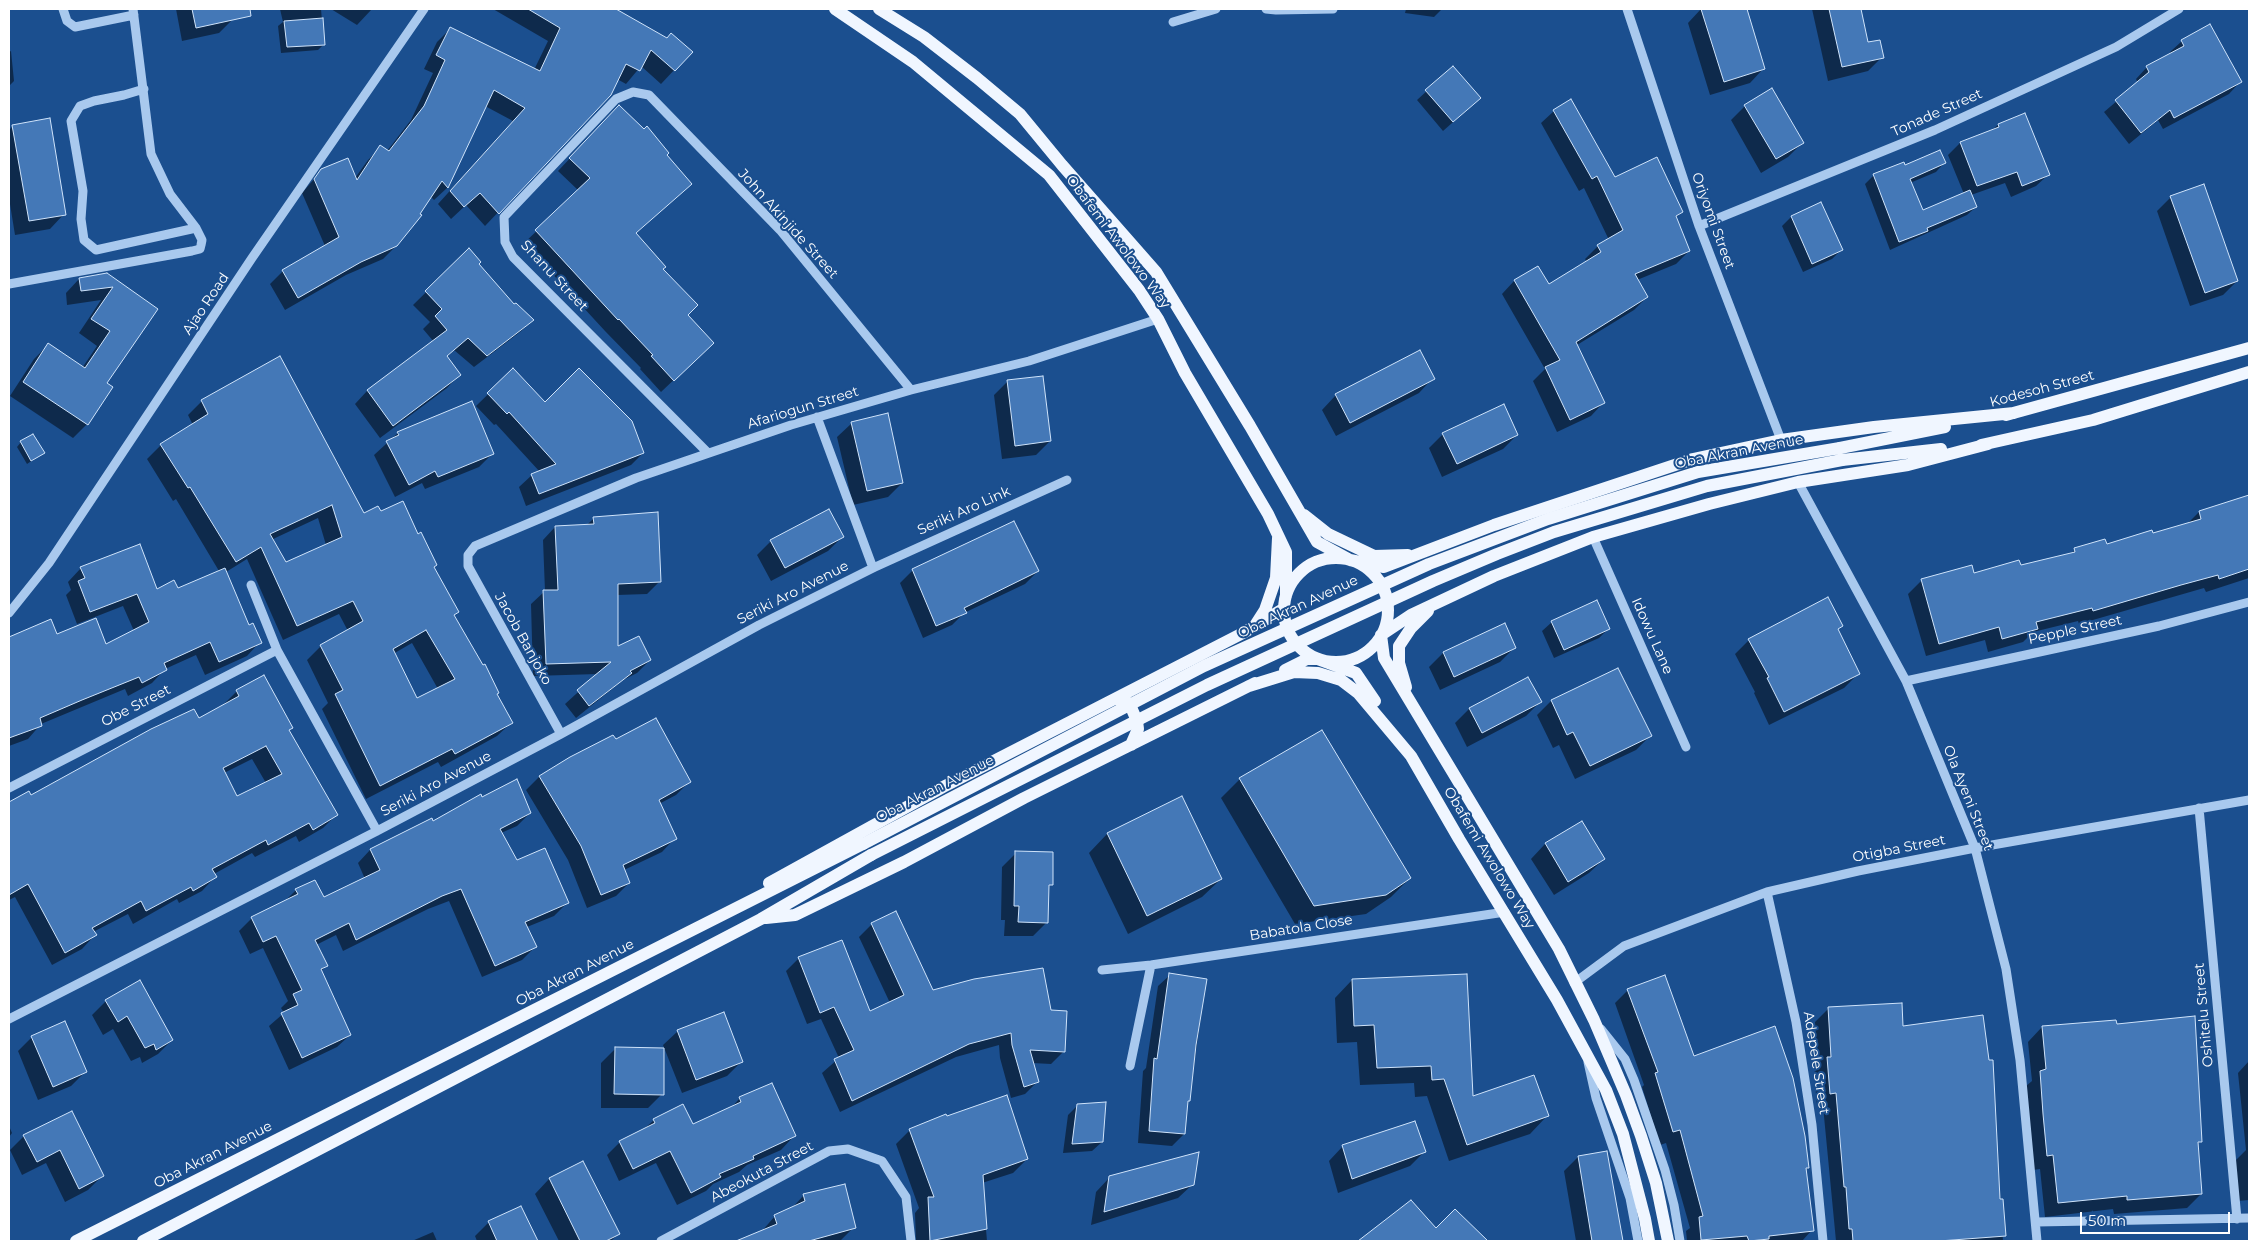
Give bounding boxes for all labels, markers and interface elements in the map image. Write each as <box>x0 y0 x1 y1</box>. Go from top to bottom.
street label: Tonade Street <box>1889 85 1985 141</box>
street label: John Akinjide Street <box>734 166 842 282</box>
street label: Oriyomi Street <box>1688 170 1738 272</box>
street label: Obafemi Awolowo Way <box>1062 172 1174 312</box>
street label: Shanu Street <box>517 237 591 315</box>
street label: Ajao Road <box>179 270 233 338</box>
street label: Kodesoh Street <box>1988 367 2096 411</box>
street label: Afariogun Street <box>745 383 861 433</box>
street label: Oba Akran Avenue <box>1673 431 1805 473</box>
street label: Seriki Aro Link <box>915 483 1013 539</box>
street label: Seriki Aro Avenue <box>734 558 852 628</box>
street label: Oba Akran Avenue <box>1235 572 1361 642</box>
street label: Jacob Banjoko <box>491 590 555 688</box>
street label: Idowu Lane <box>1628 595 1676 677</box>
street label: Pepple Street <box>2027 612 2123 648</box>
street label: Obe Street <box>98 681 174 731</box>
street label: Ola Ayeni Street <box>1939 743 1997 853</box>
street label: Seriki Aro Avenue <box>378 748 494 820</box>
street label: Oba Akran Avenue <box>873 752 997 826</box>
street label: Obafemi Awolowo Way <box>1440 784 1538 932</box>
street label: Otigba Street <box>1851 832 1947 866</box>
street label: Babatola Close <box>1248 912 1354 944</box>
street label: Oba Akran Avenue <box>513 936 637 1010</box>
street label: Oshitelu Street <box>2191 962 2217 1068</box>
street label: Adepele Street <box>1800 1010 1832 1116</box>
street label: Oba Akran Avenue <box>151 1118 275 1192</box>
street label: Abeokuta Street <box>708 1138 816 1206</box>
scale bar <box>2083 1202 2233 1234</box>
text: 50 m <box>2088 1211 2126 1230</box>

